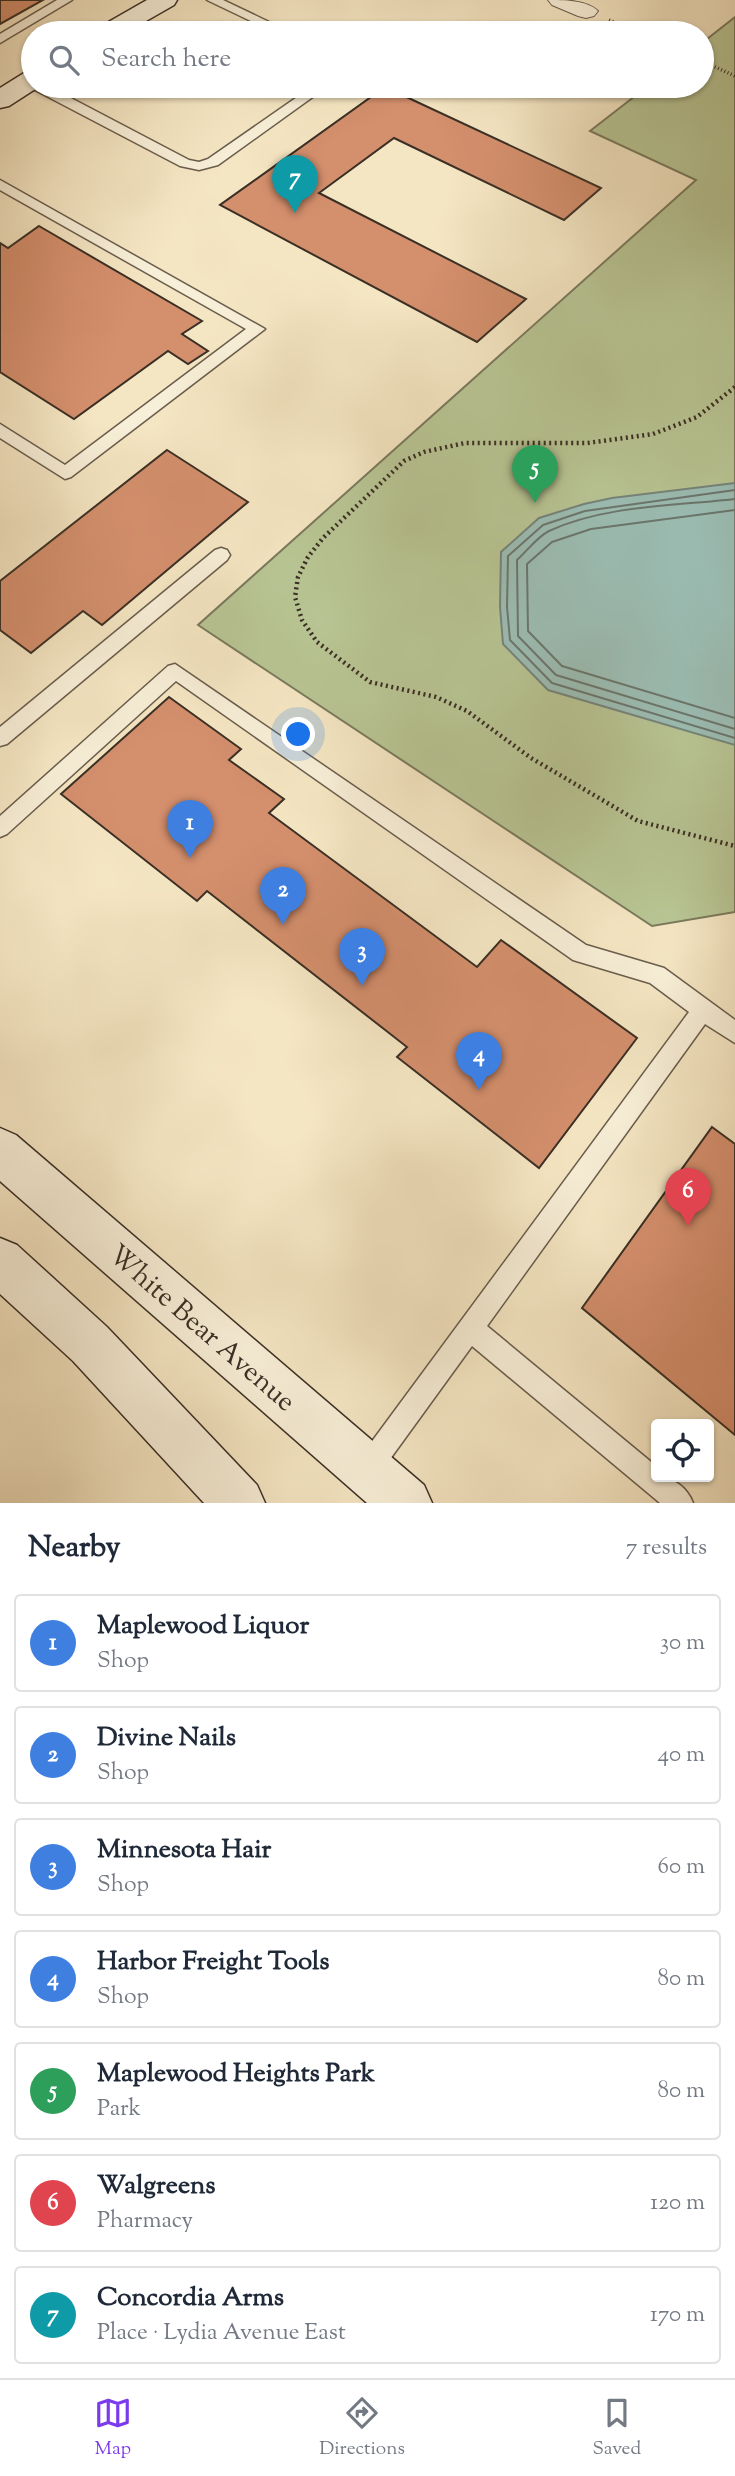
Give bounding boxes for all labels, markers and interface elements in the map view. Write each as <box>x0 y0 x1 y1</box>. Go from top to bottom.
search box <box>21 21 714 98</box>
icon: search <box>45 41 83 79</box>
text: Search here <box>101 41 231 78</box>
pin: 7 <box>272 155 318 213</box>
pin: 5 <box>512 445 558 503</box>
your location <box>281 717 315 751</box>
pin: 1 <box>167 800 213 858</box>
pin: 2 <box>260 867 306 925</box>
pin: 3 <box>339 928 385 986</box>
pin: 4 <box>456 1032 502 1090</box>
pin: 6 <box>665 1168 711 1226</box>
street label: White Bear Avenue <box>98 1236 304 1422</box>
map controls <box>651 1419 714 1482</box>
button: locate <box>651 1419 714 1482</box>
text: Nearby <box>28 1527 120 1570</box>
text: 7 results <box>626 1532 707 1565</box>
text: Maplewood Liquor <box>97 1608 309 1645</box>
text: 1 <box>49 1627 57 1660</box>
text: 30 m <box>660 1627 705 1660</box>
text: Shop <box>97 1645 149 1678</box>
text: Divine Nails <box>97 1720 236 1757</box>
text: 2 <box>48 1739 58 1772</box>
text: 40 m <box>658 1739 705 1772</box>
text: Shop <box>97 1757 149 1790</box>
text: Minnesota Hair <box>97 1832 271 1869</box>
text: 3 <box>48 1851 58 1884</box>
text: 60 m <box>657 1851 705 1884</box>
text: Shop <box>97 1869 149 1902</box>
text: Harbor Freight Tools <box>97 1944 329 1981</box>
text: 4 <box>47 1963 59 1996</box>
text: 80 m <box>657 1963 705 1996</box>
text: Shop <box>97 1981 149 2014</box>
text: Maplewood Heights Park <box>97 2056 375 2093</box>
text: 5 <box>49 2075 57 2108</box>
text: 80 m <box>657 2075 705 2108</box>
text: Park <box>97 2093 141 2126</box>
text: Walgreens <box>97 2168 216 2205</box>
text: 6 <box>47 2187 59 2220</box>
text: 120 m <box>650 2187 705 2220</box>
text: Pharmacy <box>97 2205 193 2238</box>
text: Concordia Arms <box>97 2280 284 2317</box>
text: 7 <box>47 2299 59 2332</box>
text: 170 m <box>650 2299 705 2332</box>
text: Place · Lydia Avenue East <box>97 2317 346 2350</box>
tab: Map <box>94 2394 132 2463</box>
tab: Directions <box>319 2394 405 2463</box>
tab: Saved <box>592 2394 641 2463</box>

